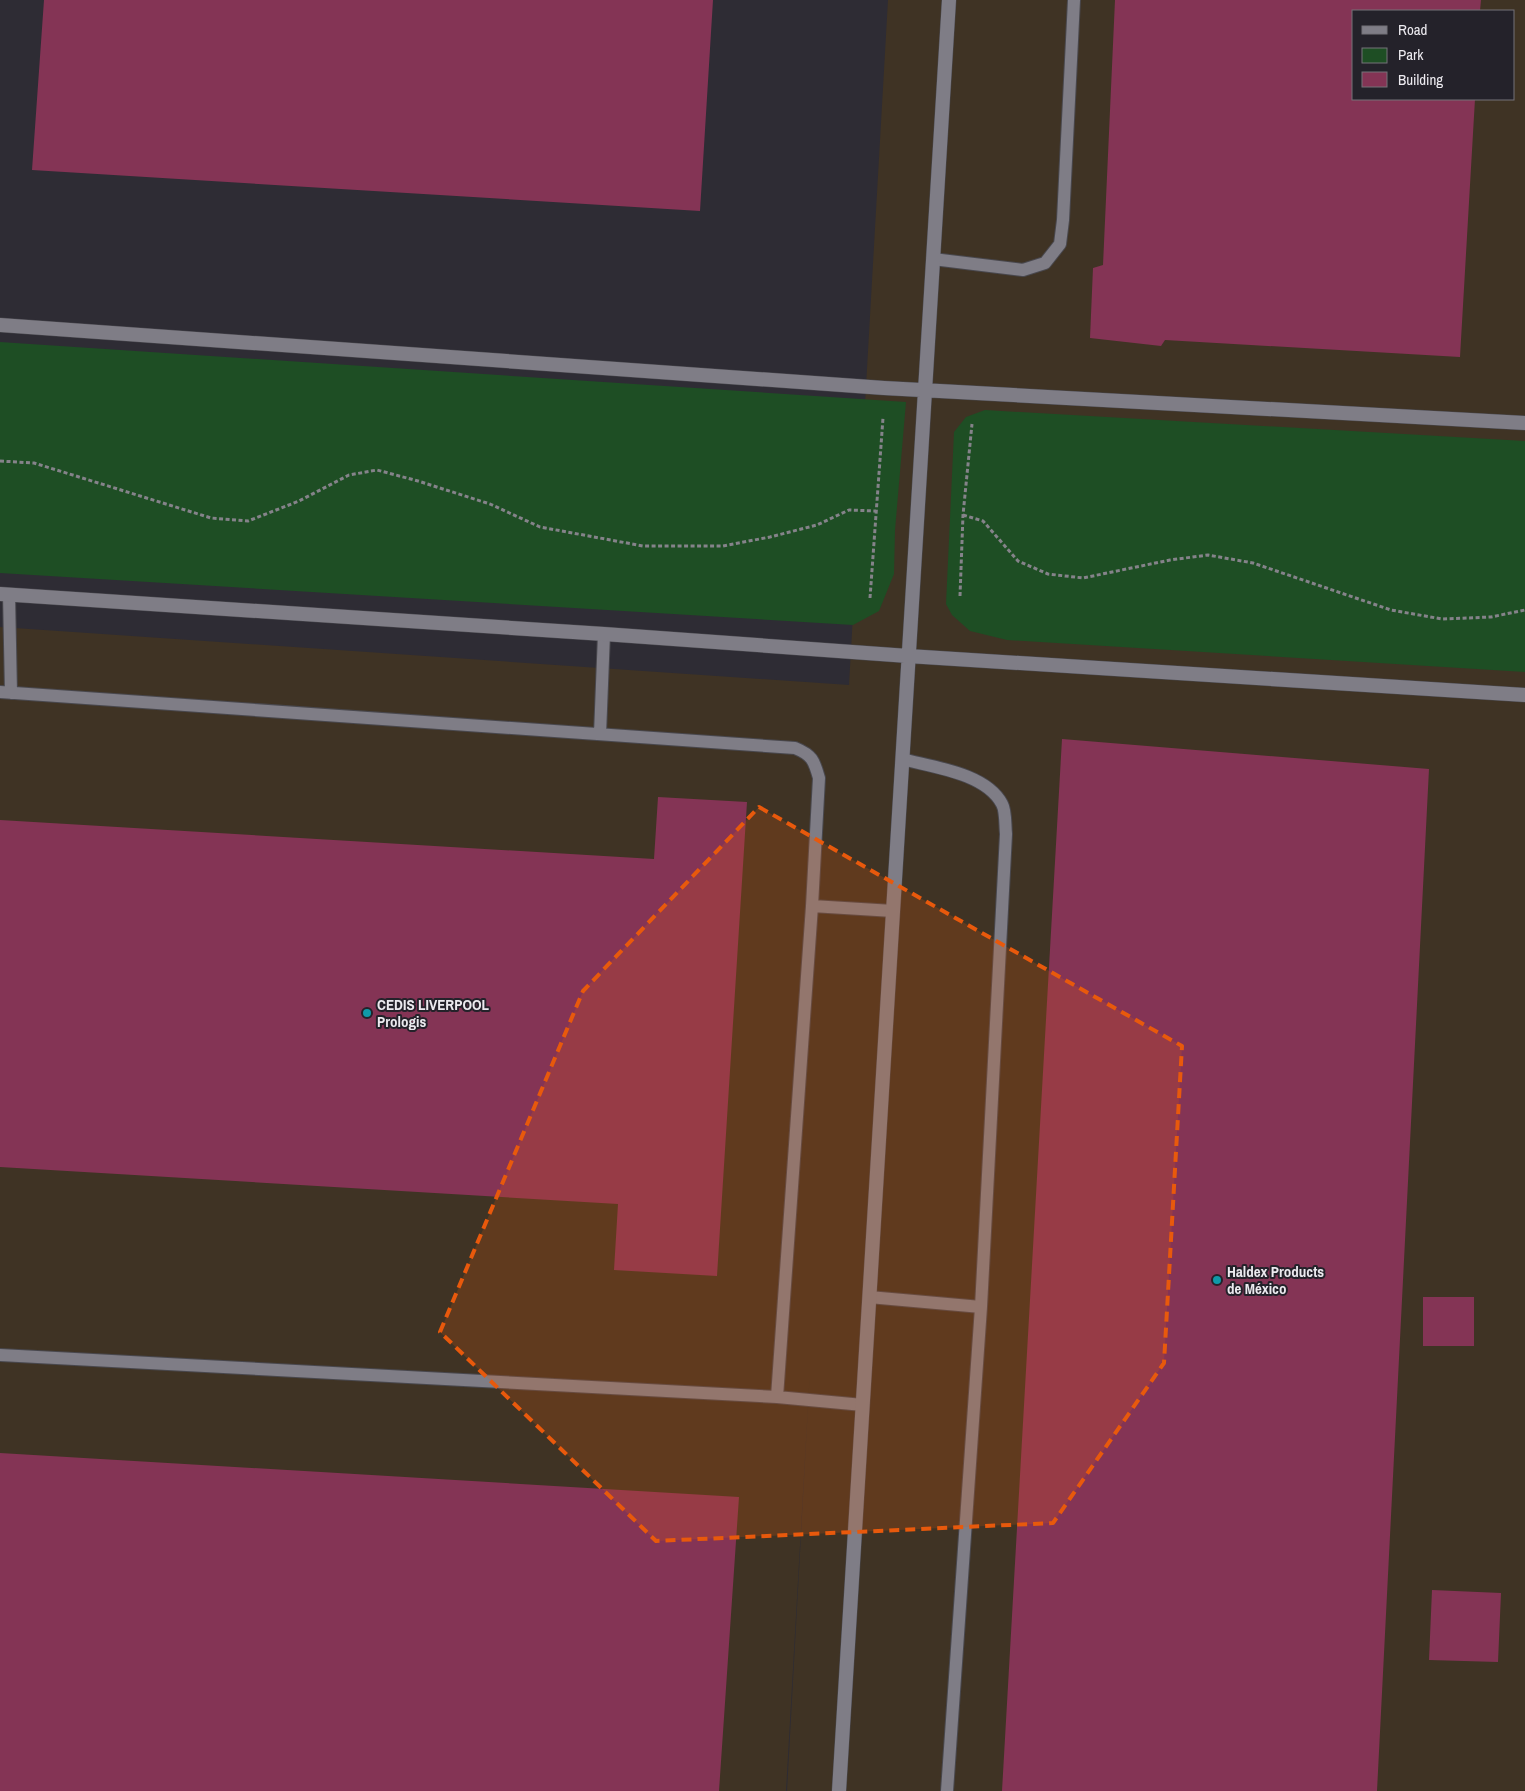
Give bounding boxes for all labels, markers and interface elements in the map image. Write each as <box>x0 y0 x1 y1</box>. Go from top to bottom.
legend <box>1352 10 1515 100</box>
text: Road <box>1398 19 1427 40</box>
text: Park <box>1398 44 1424 65</box>
text: Building <box>1398 69 1443 90</box>
place label: CEDIS LIVERPOOL Prologis <box>377 994 490 1032</box>
marker: CEDIS LIVERPOOL Prologis <box>361 1007 373 1019</box>
place label: Haldex Products de México <box>1227 1261 1324 1299</box>
marker: Haldex Products de México <box>1211 1274 1223 1286</box>

